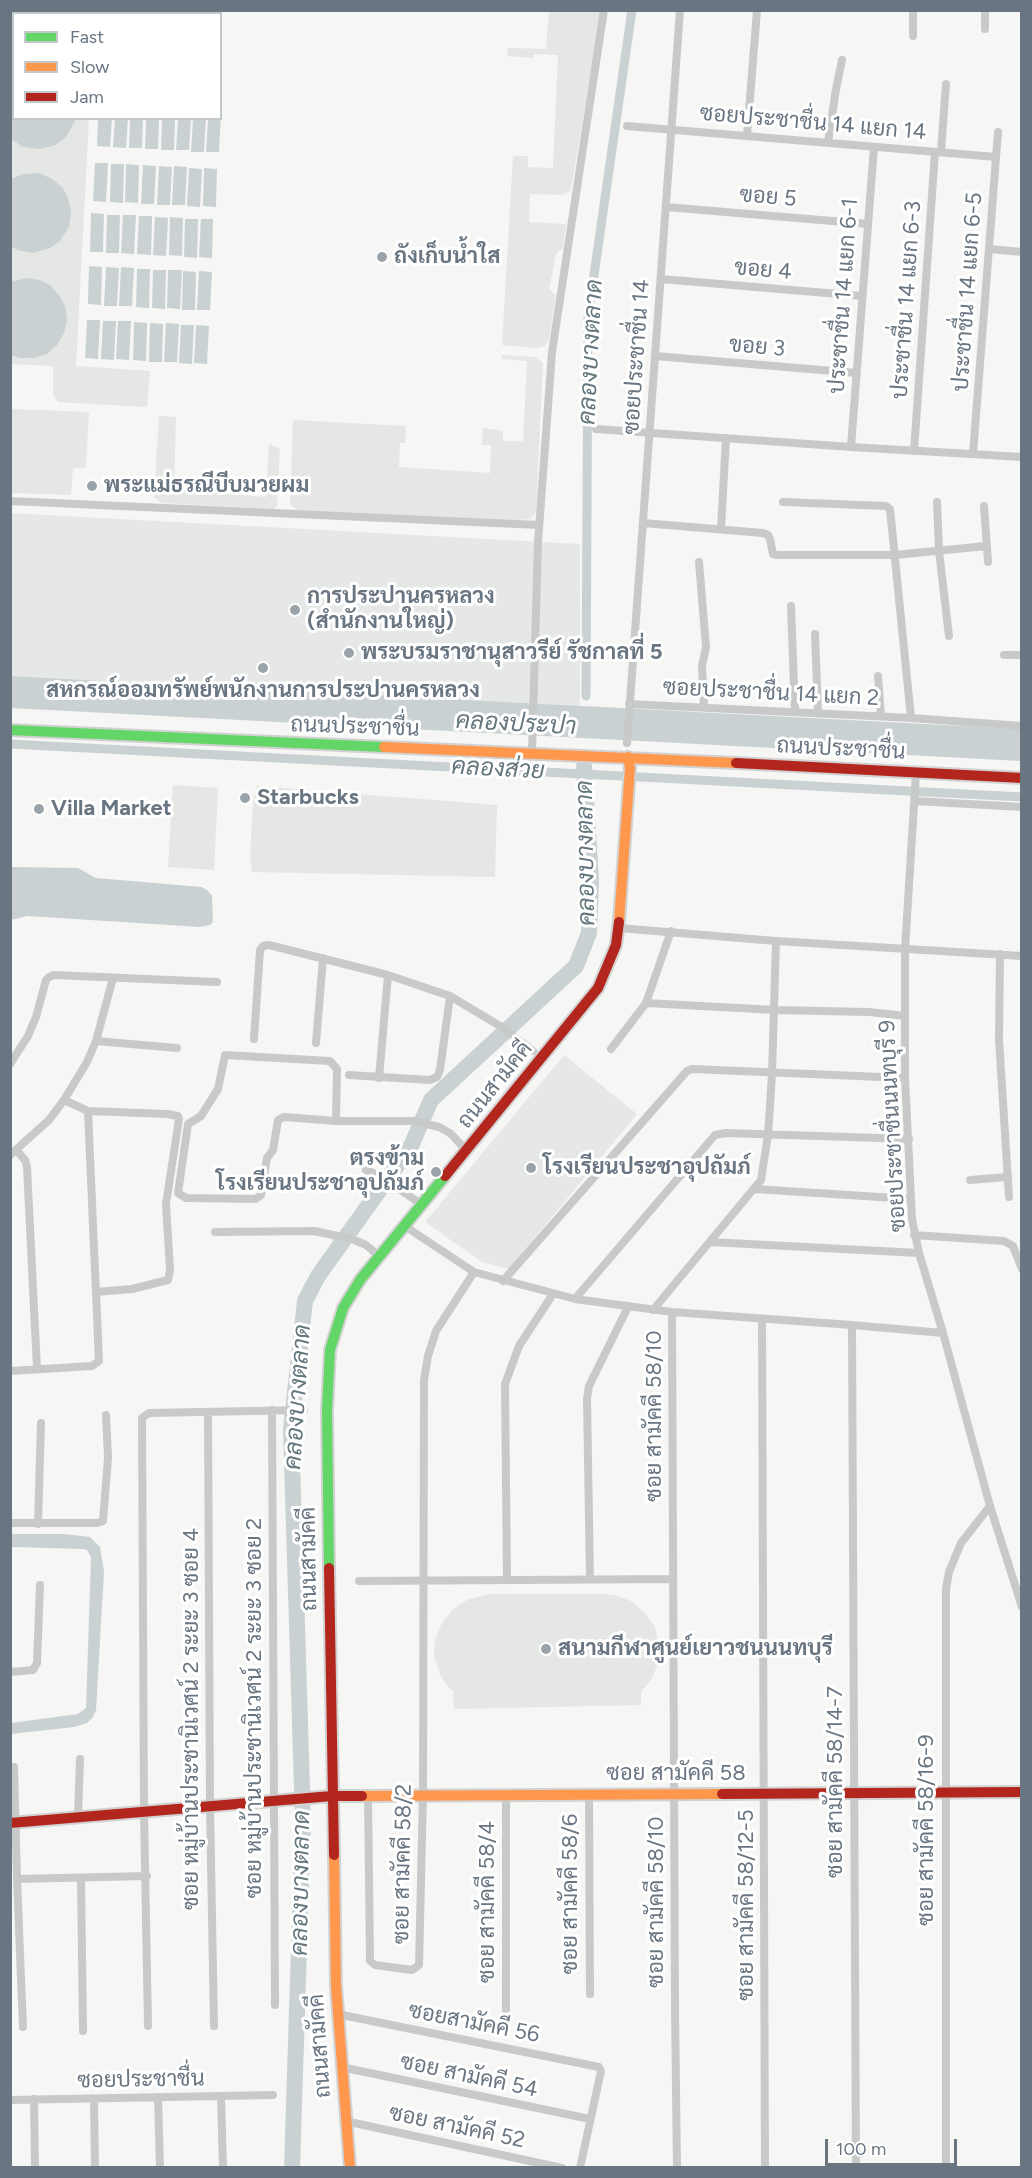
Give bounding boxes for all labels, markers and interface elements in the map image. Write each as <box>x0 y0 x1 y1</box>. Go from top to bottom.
legend <box>12 12 222 120</box>
text: Fast <box>70 26 104 48</box>
text: Slow <box>70 56 109 78</box>
text: Jam <box>70 86 104 108</box>
street label: ซอยประชาชื่น 14 แยก 14 <box>699 100 927 146</box>
street label: ฃอย 5 <box>739 181 797 213</box>
street label: ประชาชื่น 14 แยก 6-5 <box>948 192 988 392</box>
street label: ประชาชื่น 14 แยก 6-1 <box>824 197 864 395</box>
street label: ประชาชื่น 14 แยก 6-3 <box>887 200 927 400</box>
place label: ถังเก็บน้ำใส <box>394 244 500 270</box>
marker: ถังเก็บน้ำใส <box>375 250 389 264</box>
street label: ขอย 4 <box>733 254 793 286</box>
water label: คลองบางตลาด <box>573 278 609 426</box>
street label: ซอยประชาชื่น 14 <box>618 279 656 435</box>
street label: ขอย 3 <box>728 331 786 363</box>
place label: พระแม่ธรณีบีบมวยผม <box>104 473 309 499</box>
marker: พระแม่ธรณีบีบมวยผม <box>85 479 99 493</box>
place label: การประปานครหลวง (สำนักงานใหญ่) <box>307 584 495 636</box>
marker: การประปานครหลวง (สำนักงานใหญ่) <box>288 603 302 617</box>
place label: พระบรมราชานุสาวรีย์ รัชกาลที่ 5 <box>361 640 662 666</box>
marker: พระบรมราชานุสาวรีย์ รัชกาลที่ 5 <box>342 646 356 660</box>
marker: สหกรณ์ออมทรัพย์พนักงานการประปานครหลวง <box>256 661 270 675</box>
street label: ซอยประชาชื่น 14 แยก 2 <box>662 674 880 712</box>
place label: สหกรณ์ออมทรัพย์พนักงานการประปานครหลวง <box>46 678 480 704</box>
water label: คลองประปา <box>455 706 577 742</box>
street label: ถนนประชาชื่น <box>290 712 420 742</box>
street label: ถนนประชาชื่น <box>776 732 906 766</box>
water label: คลองส่วย <box>451 752 545 786</box>
water label: คลองบางตลาด <box>570 780 602 926</box>
place label: Starbucks <box>257 785 359 811</box>
marker: Starbucks <box>238 791 252 805</box>
place label: Villa Market <box>51 796 172 822</box>
marker: Villa Market <box>32 802 46 816</box>
street label: ซอยประชาชื่นนนทบุรี 9 <box>874 1019 912 1233</box>
street label: ถนนสามัคคี <box>452 1036 538 1134</box>
place label: ตรงข้าม โรงเรียนประชาอุปถัมภ์ <box>216 1146 424 1198</box>
place label: โรงเรียนประชาอุปถัมภ์ <box>543 1155 751 1181</box>
marker: โรงเรียนประชาอุปถัมภ์ <box>524 1161 538 1175</box>
marker: ตรงข้าม โรงเรียนประชาอุปถัมภ์ <box>429 1165 443 1179</box>
water label: คลองบางตลาด <box>279 1323 317 1471</box>
street label: ซอย สามัคคี 58/10 <box>642 1330 668 1502</box>
street label: ถนนสามัคคี <box>295 1507 323 1611</box>
street label: ซอย หมู่บ้านประชานิเวศน์ 2 ระยะ 3 ซอย 2 <box>242 1518 268 1898</box>
street label: ซอย หมู่บ้านประชานิเวศน์ 2 ระยะ 3 ซอย 4 <box>179 1528 205 1910</box>
place label: สนามกีฬาศูนย์เยาวชนนนทบุรี <box>558 1636 833 1662</box>
marker: สนามกีฬาศูนย์เยาวชนนนทบุรี <box>539 1642 553 1656</box>
street label: ซอย สามัคคี 58/14-7 <box>823 1686 849 1878</box>
street label: ซอย สามัคคี 58/16-9 <box>914 1734 940 1926</box>
street label: ซอย สามัคคี 58 <box>606 1761 746 1787</box>
street label: ซอย สามัคคี 58/2 <box>388 1784 418 1944</box>
street label: ซอย สามัคคี 58/12-5 <box>734 1809 760 2001</box>
water label: คลองบางตลาด <box>285 1810 317 1956</box>
street label: ซอย สามัคคี 58/6 <box>558 1814 584 1974</box>
street label: ซอย สามัคคี 58/10 <box>644 1816 670 1988</box>
street label: ซอย สามัคคี 58/4 <box>475 1821 501 1983</box>
street label: ถนนสามัคคี <box>303 1993 337 2099</box>
street label: ซอยสามัคคี 56 <box>406 1997 542 2049</box>
street label: ซอย สามัคคี 54 <box>398 2049 540 2103</box>
street label: ซอยประชาชื่น <box>77 2066 205 2094</box>
street label: ซอย สามัคคี 52 <box>387 2100 527 2154</box>
scale bar <box>828 2127 960 2165</box>
text: 100 m <box>836 2138 886 2160</box>

